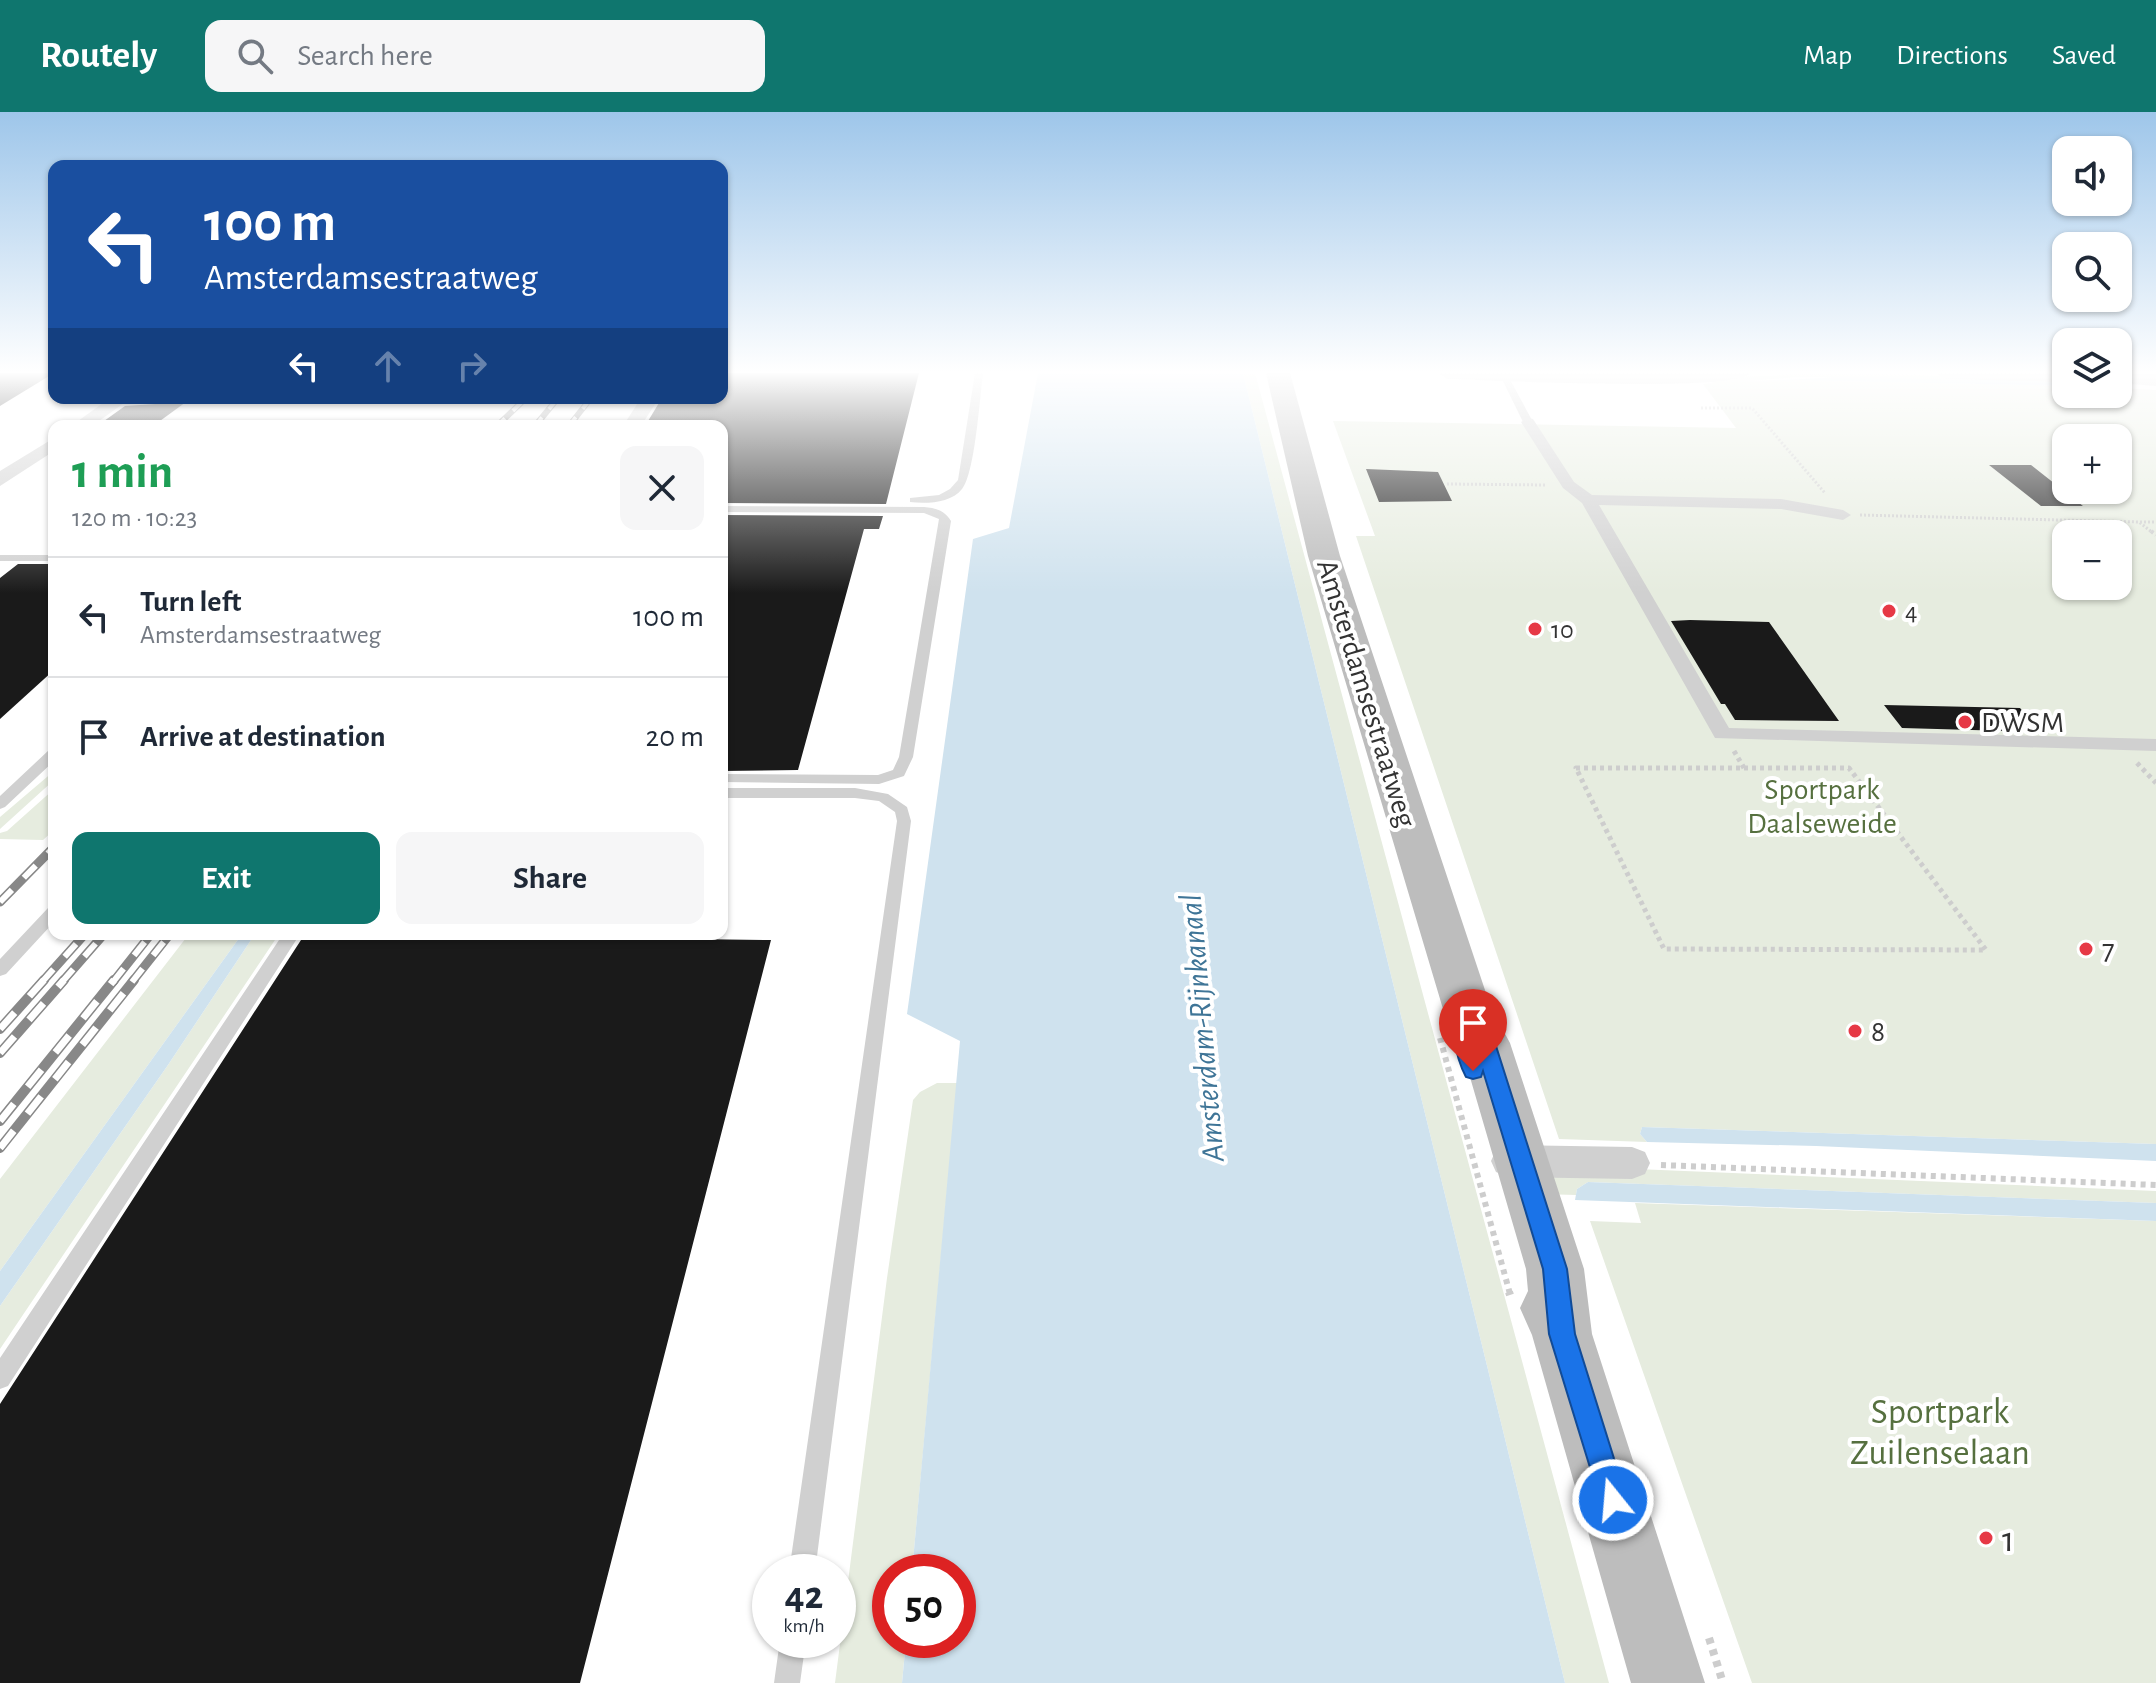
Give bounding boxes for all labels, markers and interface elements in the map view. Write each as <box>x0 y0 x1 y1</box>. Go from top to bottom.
search box <box>205 20 765 92</box>
icon: search <box>233 34 277 78</box>
text: Routely <box>40 37 157 75</box>
text: Search here <box>297 41 433 71</box>
text: Map <box>1803 42 1852 70</box>
text: Directions <box>1896 42 2008 70</box>
text: Saved <box>2052 42 2116 70</box>
map controls <box>2052 136 2132 600</box>
button: sound <box>2052 136 2132 216</box>
icon: left <box>72 192 176 296</box>
text: 100 m <box>204 195 336 251</box>
button: search <box>2052 232 2132 312</box>
text: Amsterdamsestraatweg <box>204 260 538 296</box>
button: layers <box>2052 328 2132 408</box>
icon: left <box>282 344 326 388</box>
icon: ahead <box>366 344 410 388</box>
icon: right <box>450 344 494 388</box>
button: + <box>2052 424 2132 504</box>
button: close <box>620 446 704 530</box>
text: 1 min <box>72 449 173 497</box>
text: 120 m · 10:23 <box>72 505 197 531</box>
button: − <box>2052 520 2132 600</box>
street label: Amsterdamsestraatweg <box>1311 556 1421 831</box>
text: Turn left <box>140 587 241 617</box>
icon: left <box>72 595 116 639</box>
place label: 4 <box>1905 599 1918 625</box>
text: 100 m <box>633 602 704 632</box>
marker: 4 <box>1880 602 1898 620</box>
place label: 10 <box>1551 617 1574 643</box>
marker: 10 <box>1526 620 1544 638</box>
text: Amsterdamsestraatweg <box>140 622 381 648</box>
place label: DWSM <box>1981 708 2064 738</box>
marker: DWSM <box>1956 713 1974 731</box>
icon: arrive <box>72 715 116 759</box>
text: Arrive at destination <box>140 722 386 752</box>
text: 20 m <box>646 722 704 752</box>
park label: Sportpark Daalseweide <box>1747 775 1897 839</box>
button: Exit <box>72 832 380 924</box>
button: Share <box>396 832 704 924</box>
water label: Amsterdam-Rijnkanaal <box>1174 892 1230 1164</box>
place label: 7 <box>2102 935 2115 965</box>
marker: 7 <box>2077 940 2095 958</box>
pin <box>1439 989 1507 1071</box>
icon: arrive <box>1451 1001 1495 1045</box>
place label: 8 <box>1871 1017 1885 1047</box>
marker: 8 <box>1846 1022 1864 1040</box>
park label: Sportpark Zuilenselaan <box>1850 1394 2030 1471</box>
position arrow <box>1571 1458 1655 1542</box>
place label: 1 <box>2002 1522 2014 1558</box>
marker: 1 <box>1977 1529 1995 1547</box>
speed limit sign: 50 <box>872 1554 976 1658</box>
text: 42 <box>785 1576 823 1616</box>
text: km/h <box>783 1616 825 1636</box>

